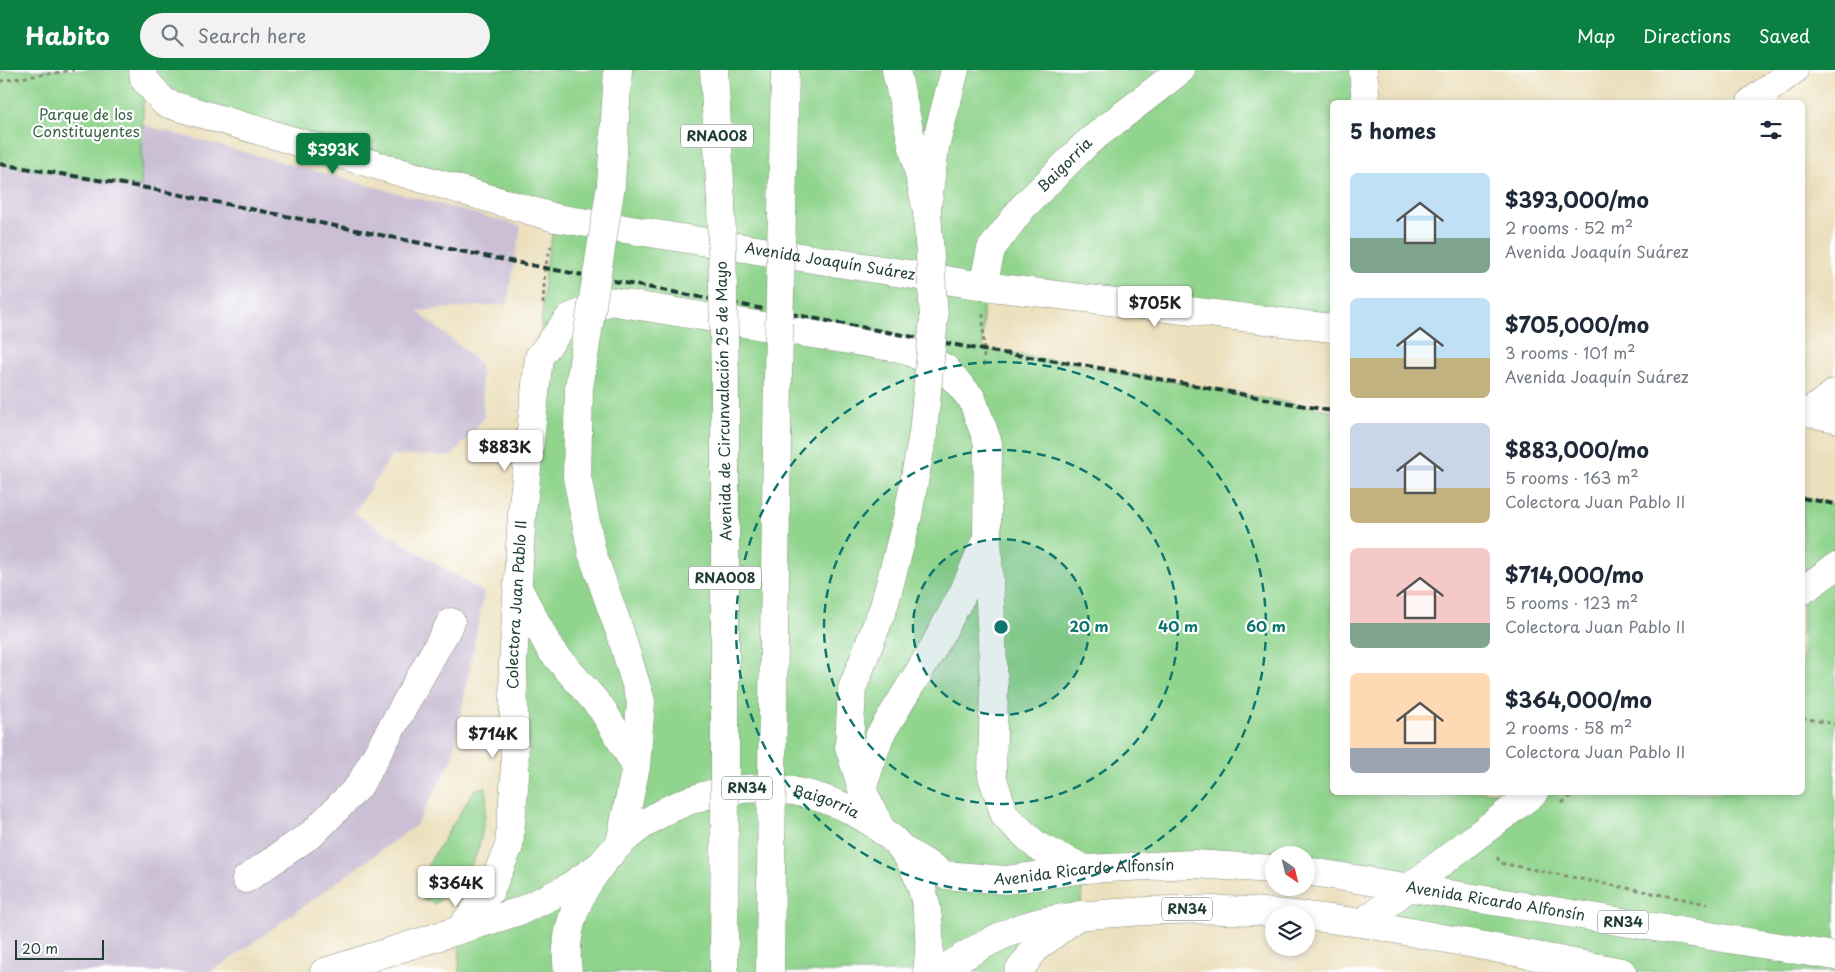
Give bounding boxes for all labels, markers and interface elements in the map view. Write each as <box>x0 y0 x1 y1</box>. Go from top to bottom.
search box <box>140 13 490 58</box>
text: Habito <box>25 17 110 53</box>
icon: search <box>158 21 186 49</box>
text: Search here <box>198 21 306 49</box>
text: Map <box>1577 22 1615 49</box>
text: Directions <box>1643 22 1731 49</box>
text: Saved <box>1759 22 1810 49</box>
park label: Parque de los Constituyentes <box>32 102 140 142</box>
text: 5 homes <box>1350 114 1436 146</box>
icon: filters <box>1757 116 1785 144</box>
road number: RNA008 <box>681 124 753 148</box>
street label: Baigorria <box>1031 131 1097 197</box>
pin: $393K <box>298 132 368 175</box>
text: $393K <box>307 137 359 161</box>
text: $393,000/mo <box>1505 183 1649 215</box>
icon: home <box>1390 193 1450 253</box>
text: 2 rooms · 52 m² <box>1505 215 1633 239</box>
street label: Avenida Joaquín Suárez <box>743 235 917 285</box>
text: Avenida Joaquín Suárez <box>1505 239 1689 263</box>
street label: Avenida de Circunvalación 25 de Mayo <box>709 261 736 541</box>
pin: $705K <box>1120 286 1190 328</box>
text: $705K <box>1129 290 1181 314</box>
text: $705,000/mo <box>1505 308 1649 340</box>
icon: home <box>1390 318 1450 378</box>
text: 3 rooms · 101 m² <box>1505 340 1636 364</box>
text: Avenida Joaquín Suárez <box>1505 364 1689 388</box>
pin: $883K <box>470 430 540 472</box>
text: $883,000/mo <box>1505 433 1649 465</box>
text: $883K <box>479 434 531 458</box>
icon: home <box>1390 443 1450 503</box>
text: 5 rooms · 163 m² <box>1505 465 1639 489</box>
text: Colectora Juan Pablo II <box>1505 489 1685 513</box>
street label: Colectora Juan Pablo II <box>500 519 532 689</box>
text: $714,000/mo <box>1505 558 1644 590</box>
road number: RNA008 <box>689 566 761 590</box>
icon: home <box>1390 568 1450 628</box>
text: 5 rooms · 123 m² <box>1505 590 1638 614</box>
text: 20 m <box>1070 614 1108 637</box>
text: 40 m <box>1158 614 1198 637</box>
text: 60 m <box>1246 614 1286 637</box>
text: Colectora Juan Pablo II <box>1505 614 1685 638</box>
centre of rings <box>992 618 1010 636</box>
text: $364,000/mo <box>1505 683 1652 715</box>
icon: home <box>1390 693 1450 753</box>
text: 2 rooms · 58 m² <box>1505 715 1632 739</box>
pin: $714K <box>458 716 528 759</box>
text: $714K <box>468 721 518 745</box>
text: Colectora Juan Pablo II <box>1505 739 1685 763</box>
road number: RN34 <box>722 776 772 800</box>
street label: Baigorria <box>791 778 865 823</box>
north arrow <box>1265 846 1315 896</box>
map controls <box>1265 846 1315 956</box>
street label: Avenida Ricardo Alfonsín <box>993 852 1175 890</box>
pin: $364K <box>421 866 491 908</box>
text: $364K <box>429 870 483 894</box>
street label: Avenida Ricardo Alfonsín <box>1405 874 1587 926</box>
road number: RN34 <box>1162 898 1212 921</box>
button: layers <box>1265 906 1315 956</box>
road number: RN34 <box>1598 910 1648 934</box>
scale bar <box>15 937 104 960</box>
text: 20 m <box>22 938 58 959</box>

